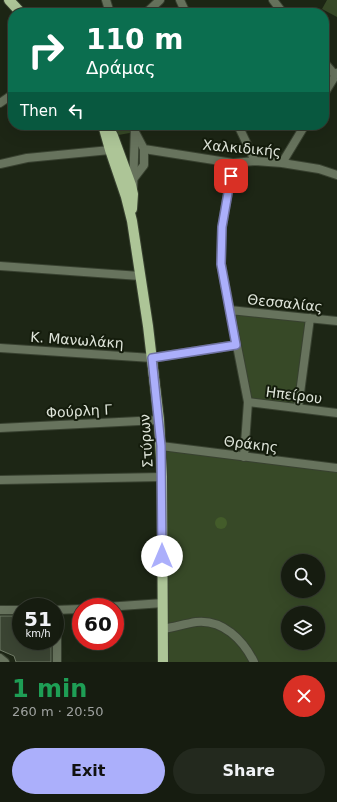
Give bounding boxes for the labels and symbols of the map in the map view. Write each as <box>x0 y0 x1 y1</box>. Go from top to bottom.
street label: Χαλκιδικής <box>202 137 282 159</box>
pin <box>214 159 248 193</box>
street label: Θεσσαλίας <box>246 291 324 315</box>
street label: Κ. Μανωλάκη <box>30 329 124 351</box>
street label: Ηπείρου <box>265 384 323 406</box>
street label: Φούρλη Γ <box>46 401 113 421</box>
street label: Στύρων <box>136 413 156 468</box>
street label: Θράκης <box>223 433 279 455</box>
position arrow <box>141 535 183 577</box>
speed limit sign: 60 <box>72 598 124 650</box>

